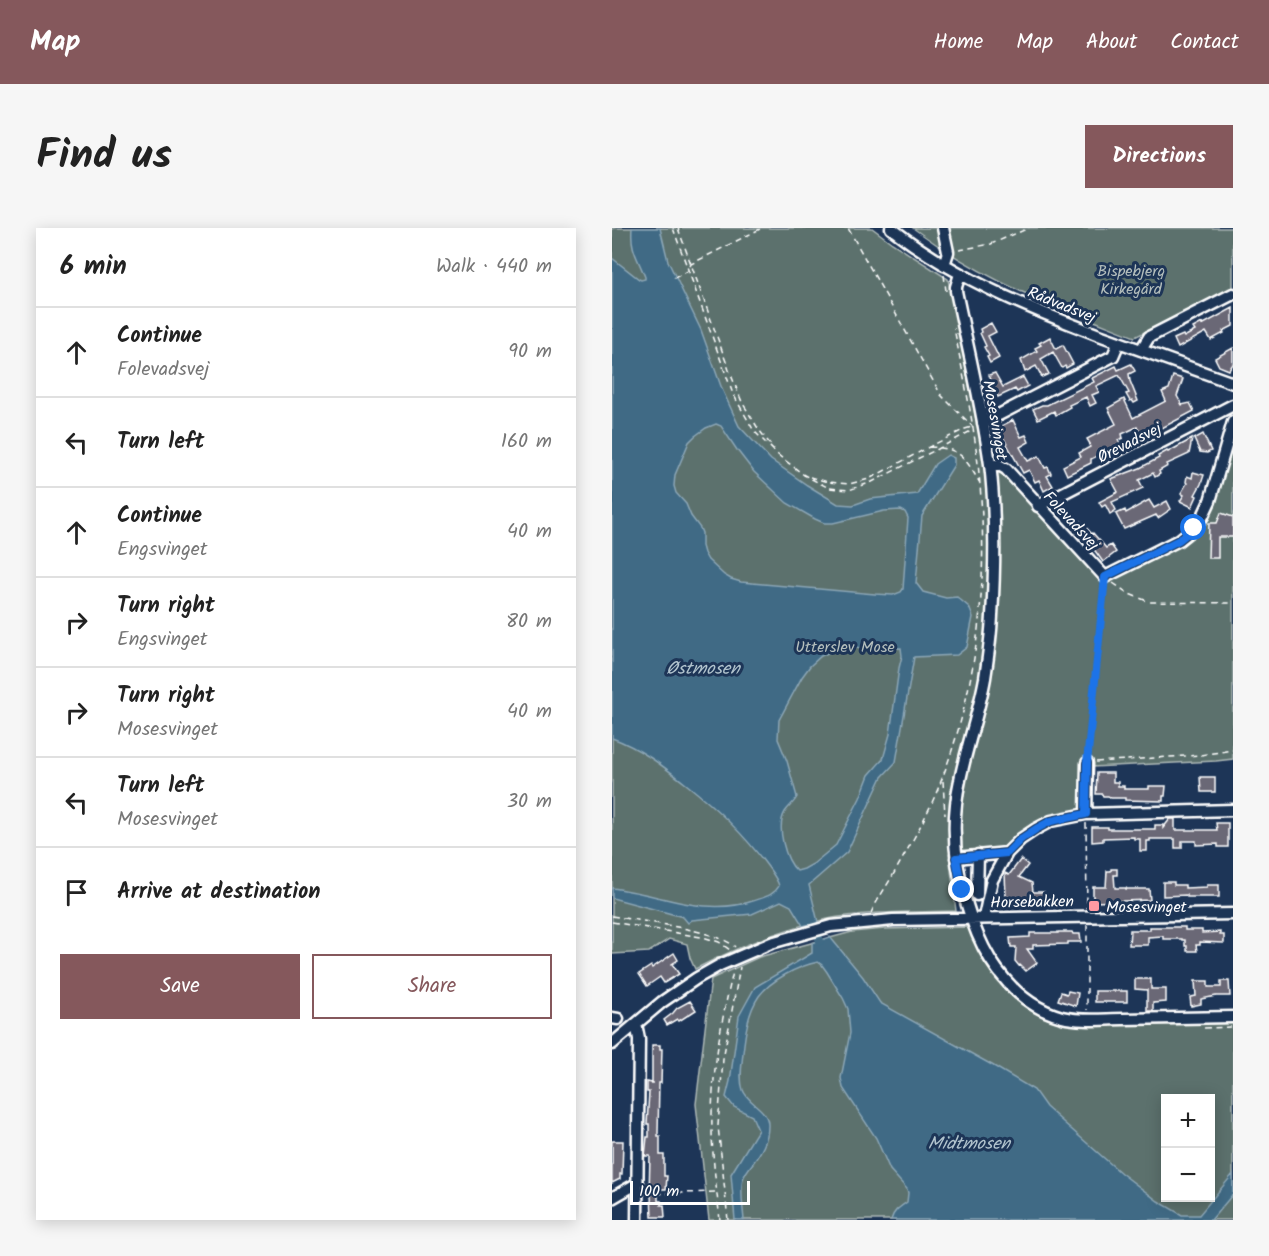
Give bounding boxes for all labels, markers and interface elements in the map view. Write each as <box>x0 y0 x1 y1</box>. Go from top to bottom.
text: Map <box>30 20 81 65</box>
text: Home <box>934 26 983 59</box>
text: Map <box>1016 26 1053 59</box>
text: About <box>1086 26 1137 59</box>
text: Contact <box>1170 26 1239 59</box>
text: Find us <box>36 123 172 190</box>
button: Directions <box>1085 125 1233 188</box>
text: 6 min <box>60 246 127 288</box>
text: Walk · 440 m <box>436 251 552 283</box>
park label: Bispebjerg Kirkegård <box>1097 259 1165 302</box>
street label: Rådvadsvej <box>1023 280 1100 331</box>
text: Continue <box>117 319 202 354</box>
icon: ahead <box>60 336 93 369</box>
text: 90 m <box>508 336 552 368</box>
text: Folevadsvej <box>117 354 209 386</box>
street label: Mosesvinget <box>975 378 1014 463</box>
street label: Ørevadsvej <box>1093 416 1167 470</box>
text: Turn left <box>117 425 204 460</box>
icon: left <box>60 426 93 459</box>
text: 160 m <box>501 426 552 458</box>
street label: Folevadsvej <box>1037 486 1106 557</box>
text: Continue <box>117 499 202 534</box>
route start <box>1180 514 1206 540</box>
icon: ahead <box>60 516 93 549</box>
text: 40 m <box>507 516 552 548</box>
text: Engsvinget <box>117 534 207 566</box>
text: Turn right <box>117 589 215 624</box>
icon: right <box>60 606 93 639</box>
text: 80 m <box>506 606 552 638</box>
text: Engsvinget <box>117 624 207 656</box>
park label: Utterslev Mose <box>795 635 895 660</box>
water label: Østmosen <box>666 655 741 684</box>
text: Turn right <box>117 679 215 714</box>
icon: right <box>60 696 93 729</box>
text: 40 m <box>507 696 552 728</box>
text: Mosesvinget <box>117 714 218 746</box>
text: Turn left <box>117 769 204 804</box>
icon: left <box>60 786 93 819</box>
text: 30 m <box>507 786 552 818</box>
text: Mosesvinget <box>117 804 218 836</box>
text: Arrive at destination <box>117 875 320 910</box>
icon: arrive <box>60 876 93 909</box>
route end <box>948 876 974 902</box>
street label: Horsebakken <box>990 889 1074 916</box>
place label: Mosesvinget <box>1106 895 1188 920</box>
marker: Mosesvinget <box>1087 899 1101 913</box>
button: Save <box>60 954 300 1019</box>
button: Share <box>312 954 552 1019</box>
map controls <box>1161 1094 1215 1202</box>
button: + <box>1161 1094 1215 1148</box>
water label: Midtmosen <box>928 1130 1012 1159</box>
button: − <box>1161 1148 1215 1202</box>
scale bar <box>630 1178 750 1206</box>
text: 100 m <box>639 1179 679 1204</box>

